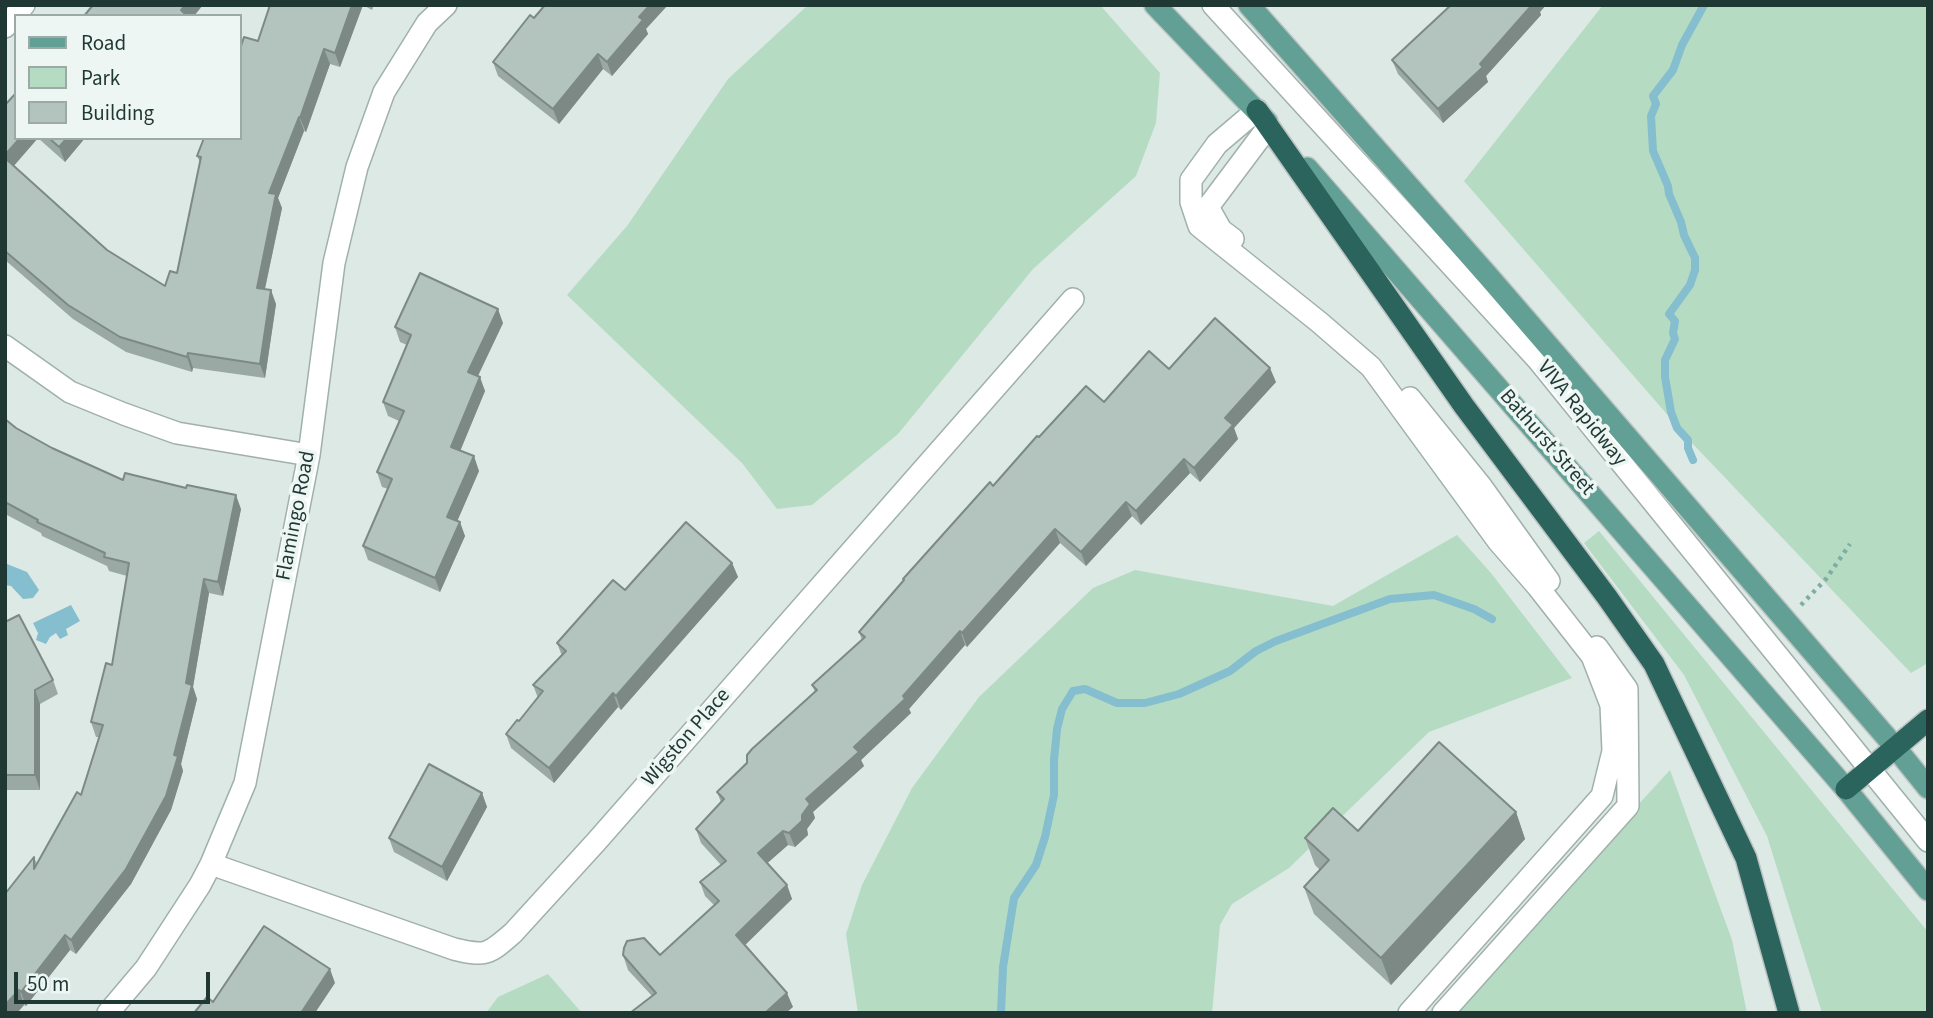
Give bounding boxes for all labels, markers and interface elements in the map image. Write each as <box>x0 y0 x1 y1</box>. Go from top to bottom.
legend <box>14 14 242 140</box>
text: Road <box>81 28 126 58</box>
text: Park <box>81 63 120 93</box>
text: Building <box>81 98 154 128</box>
street label: VIVA Rapidway <box>1531 356 1631 472</box>
street label: Bathurst Street <box>1493 385 1599 501</box>
street label: Flamingo Road <box>272 449 322 583</box>
street label: Wigston Place <box>638 684 736 792</box>
scale bar <box>18 958 214 1002</box>
text: 50 m <box>27 969 69 999</box>

